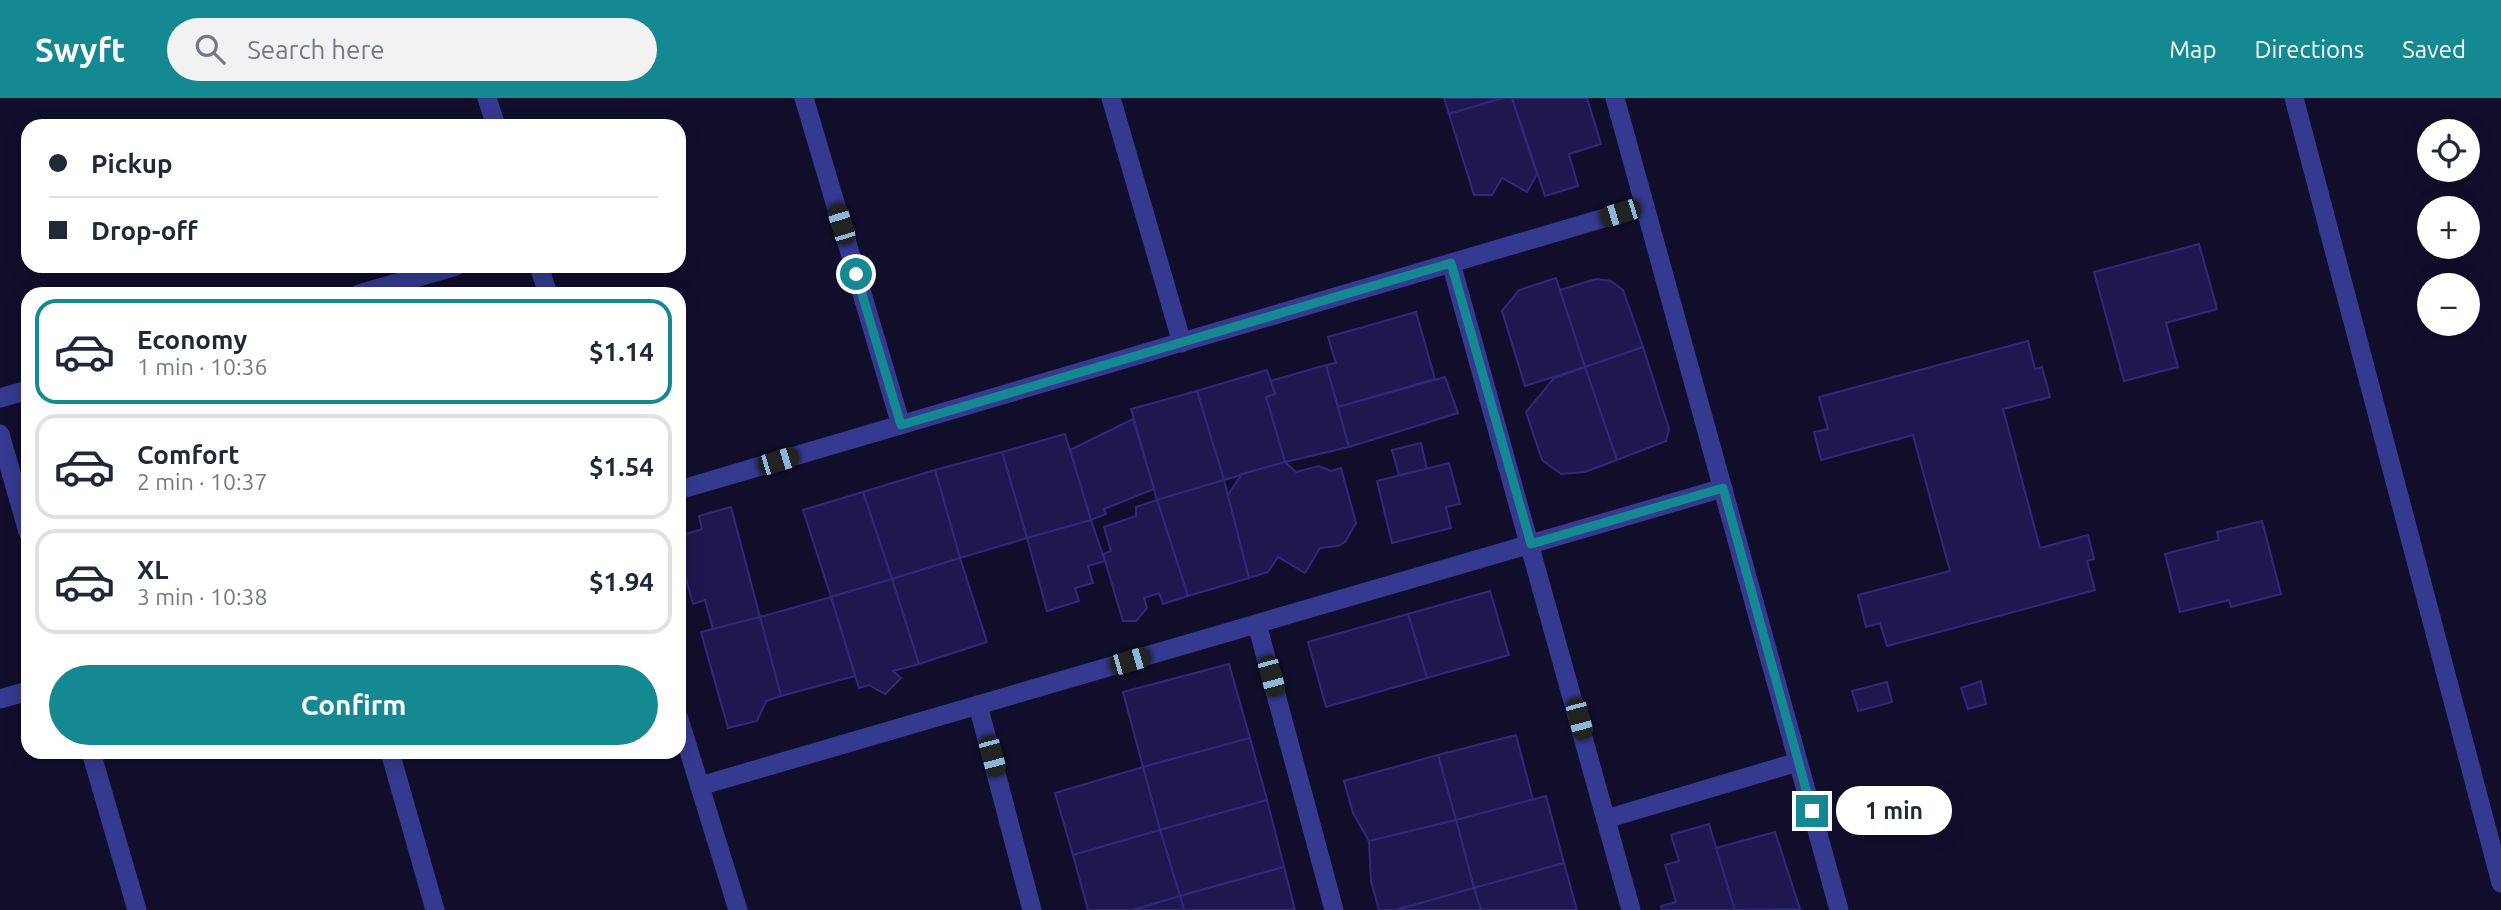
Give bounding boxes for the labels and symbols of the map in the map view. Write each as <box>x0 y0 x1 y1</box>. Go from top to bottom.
car <box>1597 197 1644 229</box>
car <box>825 201 858 247</box>
route start <box>840 258 872 290</box>
car <box>755 445 802 477</box>
car <box>1107 645 1154 677</box>
car <box>1256 653 1287 699</box>
car <box>1564 696 1595 742</box>
car <box>977 733 1008 779</box>
callout: 1 min <box>1836 786 1952 836</box>
route end <box>1796 795 1828 827</box>

